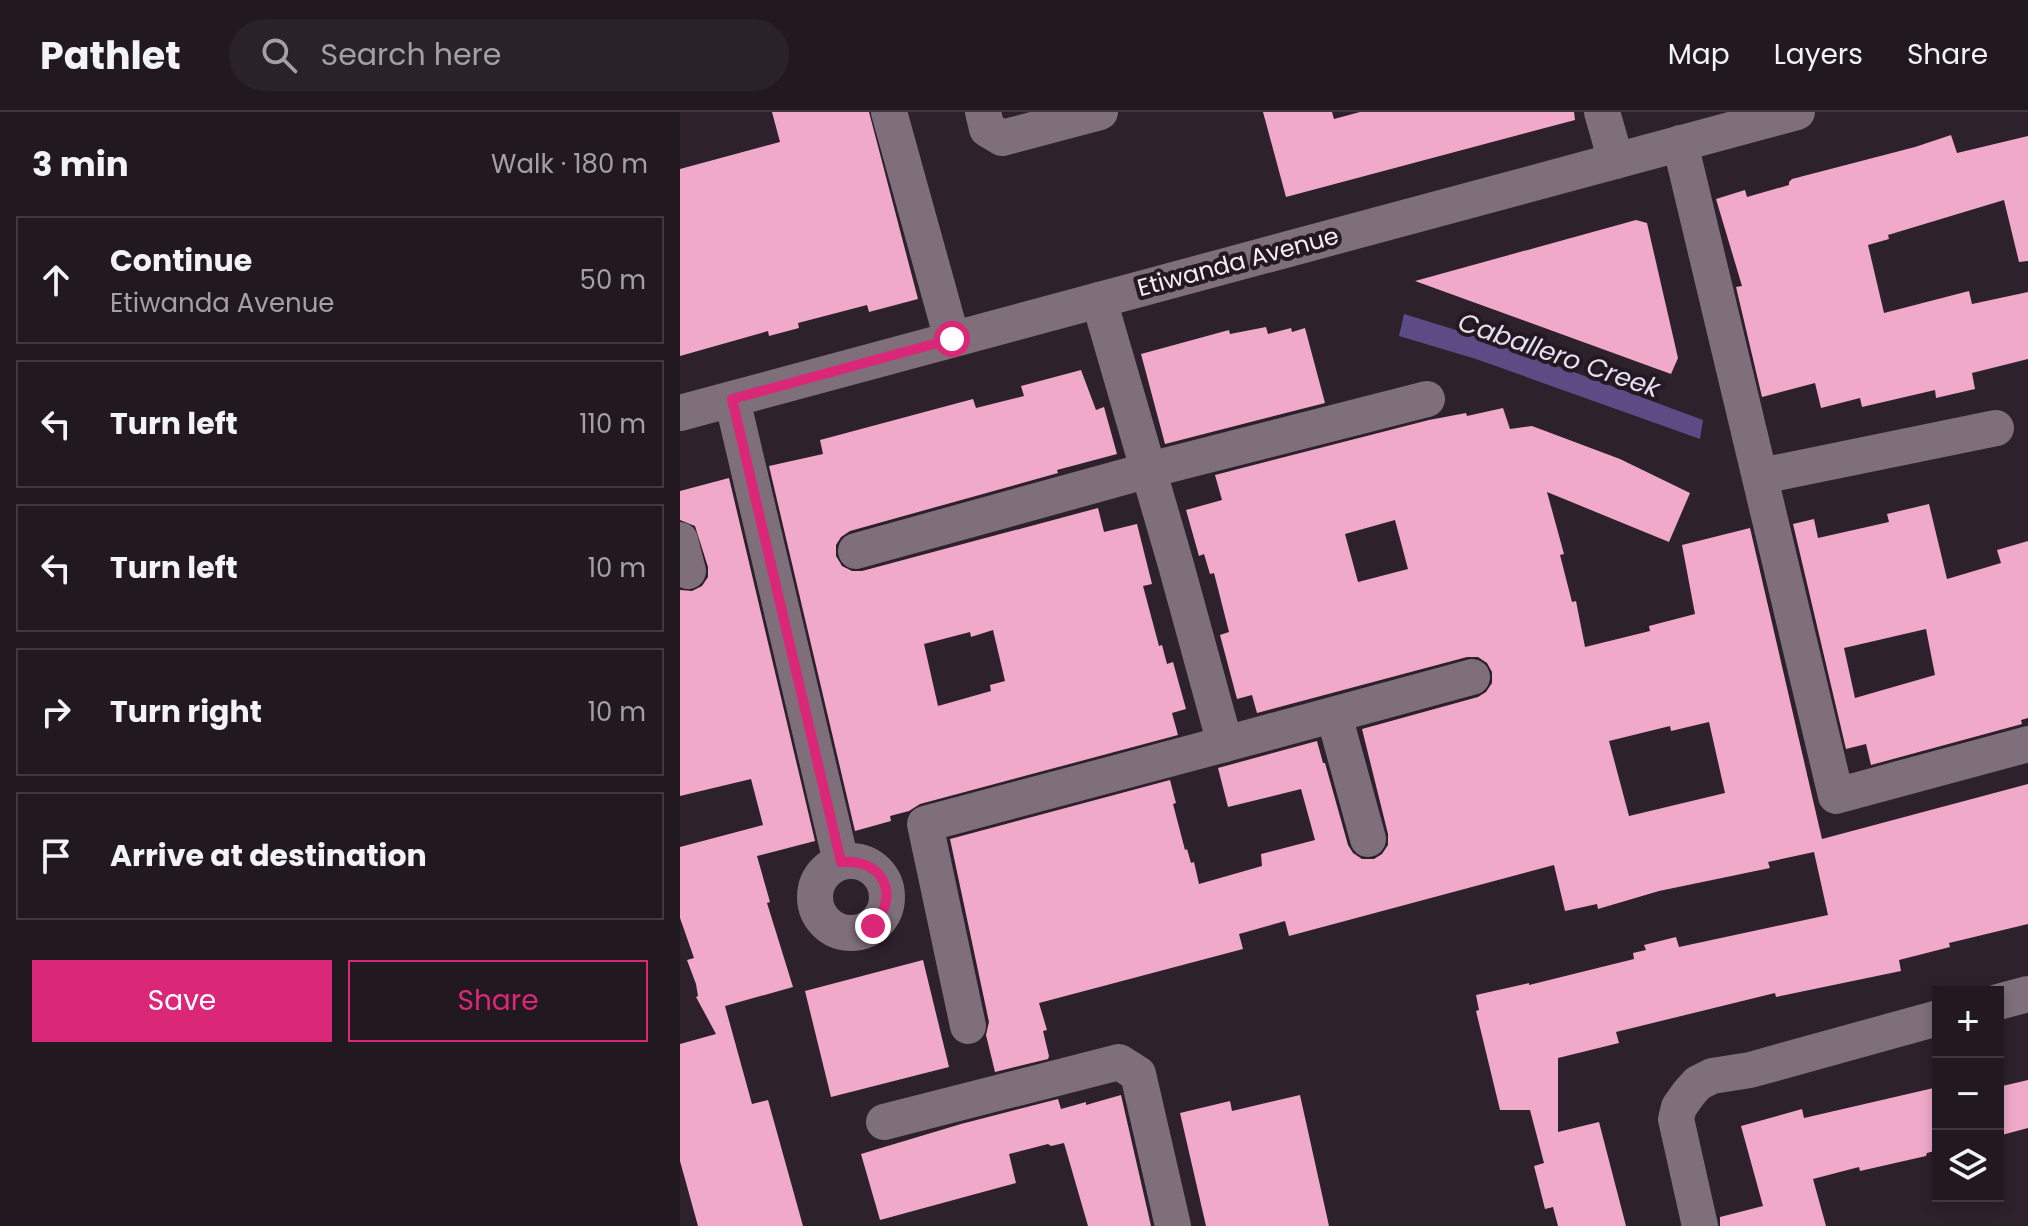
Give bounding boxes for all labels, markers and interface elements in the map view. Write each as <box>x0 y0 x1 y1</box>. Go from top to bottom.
search box <box>229 19 789 91</box>
text: Pathlet <box>40 29 181 82</box>
icon: search <box>257 33 301 77</box>
text: Search here <box>321 33 501 76</box>
text: Map <box>1668 35 1730 74</box>
text: Layers <box>1774 35 1863 74</box>
text: Share <box>1907 35 1988 74</box>
text: 3 min <box>32 140 129 188</box>
text: Walk · 180 m <box>491 146 648 182</box>
street label: Etiwanda Avenue <box>1134 219 1342 304</box>
text: Continue <box>110 239 252 282</box>
icon: ahead <box>34 258 78 302</box>
text: 50 m <box>580 262 646 298</box>
text: Etiwanda Avenue <box>110 285 334 321</box>
water label: Caballero Creek <box>1453 304 1666 407</box>
route start <box>934 321 970 357</box>
icon: left <box>34 402 78 446</box>
text: Turn left <box>110 402 238 445</box>
text: 110 m <box>579 406 646 442</box>
icon: left <box>34 546 78 590</box>
text: Turn left <box>110 546 238 589</box>
text: 10 m <box>588 550 646 586</box>
icon: right <box>34 690 78 734</box>
text: Turn right <box>110 690 262 733</box>
text: 10 m <box>588 694 646 730</box>
icon: arrive <box>34 834 78 878</box>
text: Arrive at destination <box>110 834 427 877</box>
route end <box>855 908 891 944</box>
button: Save <box>32 960 332 1042</box>
button: Share <box>348 960 648 1042</box>
map controls <box>1932 986 2004 1202</box>
button: + <box>1932 986 2004 1058</box>
button: − <box>1932 1058 2004 1130</box>
button: layers <box>1932 1130 2004 1202</box>

